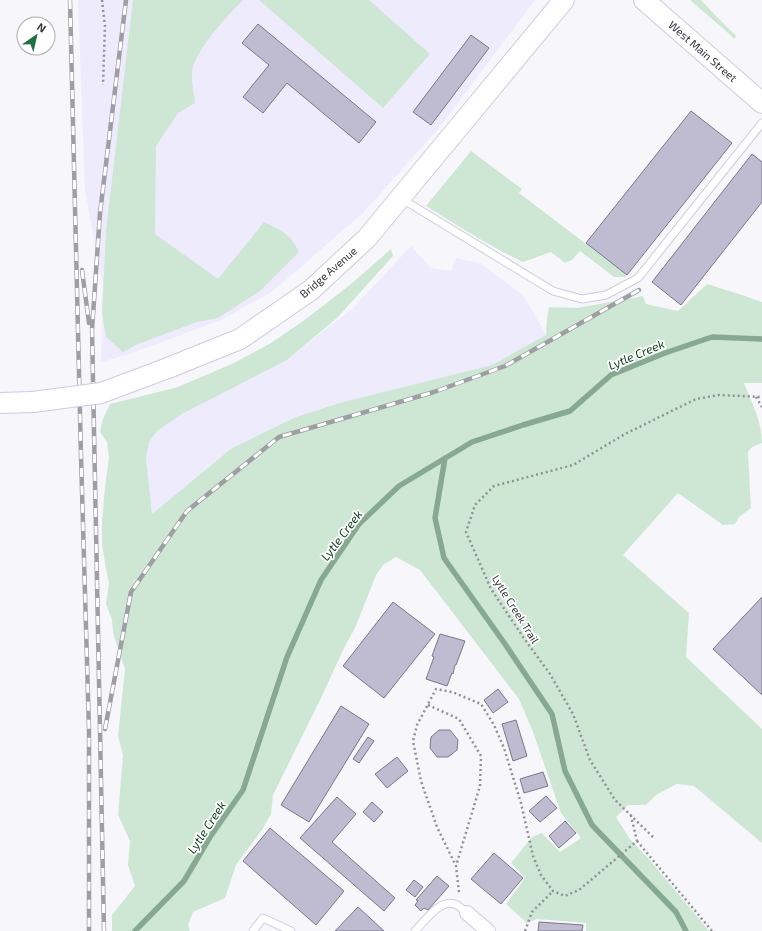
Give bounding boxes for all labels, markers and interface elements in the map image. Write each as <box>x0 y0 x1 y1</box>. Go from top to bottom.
north arrow <box>16 16 56 56</box>
street label: West Main Street <box>666 18 740 84</box>
text: N <box>35 20 49 35</box>
street label: Bridge Avenue <box>297 244 359 300</box>
water label: Lytle Creek <box>606 336 667 373</box>
water label: Lytle Creek <box>317 507 365 564</box>
street label: Lytle Creek Trail <box>490 572 543 646</box>
water label: Lytle Creek <box>184 798 229 856</box>

